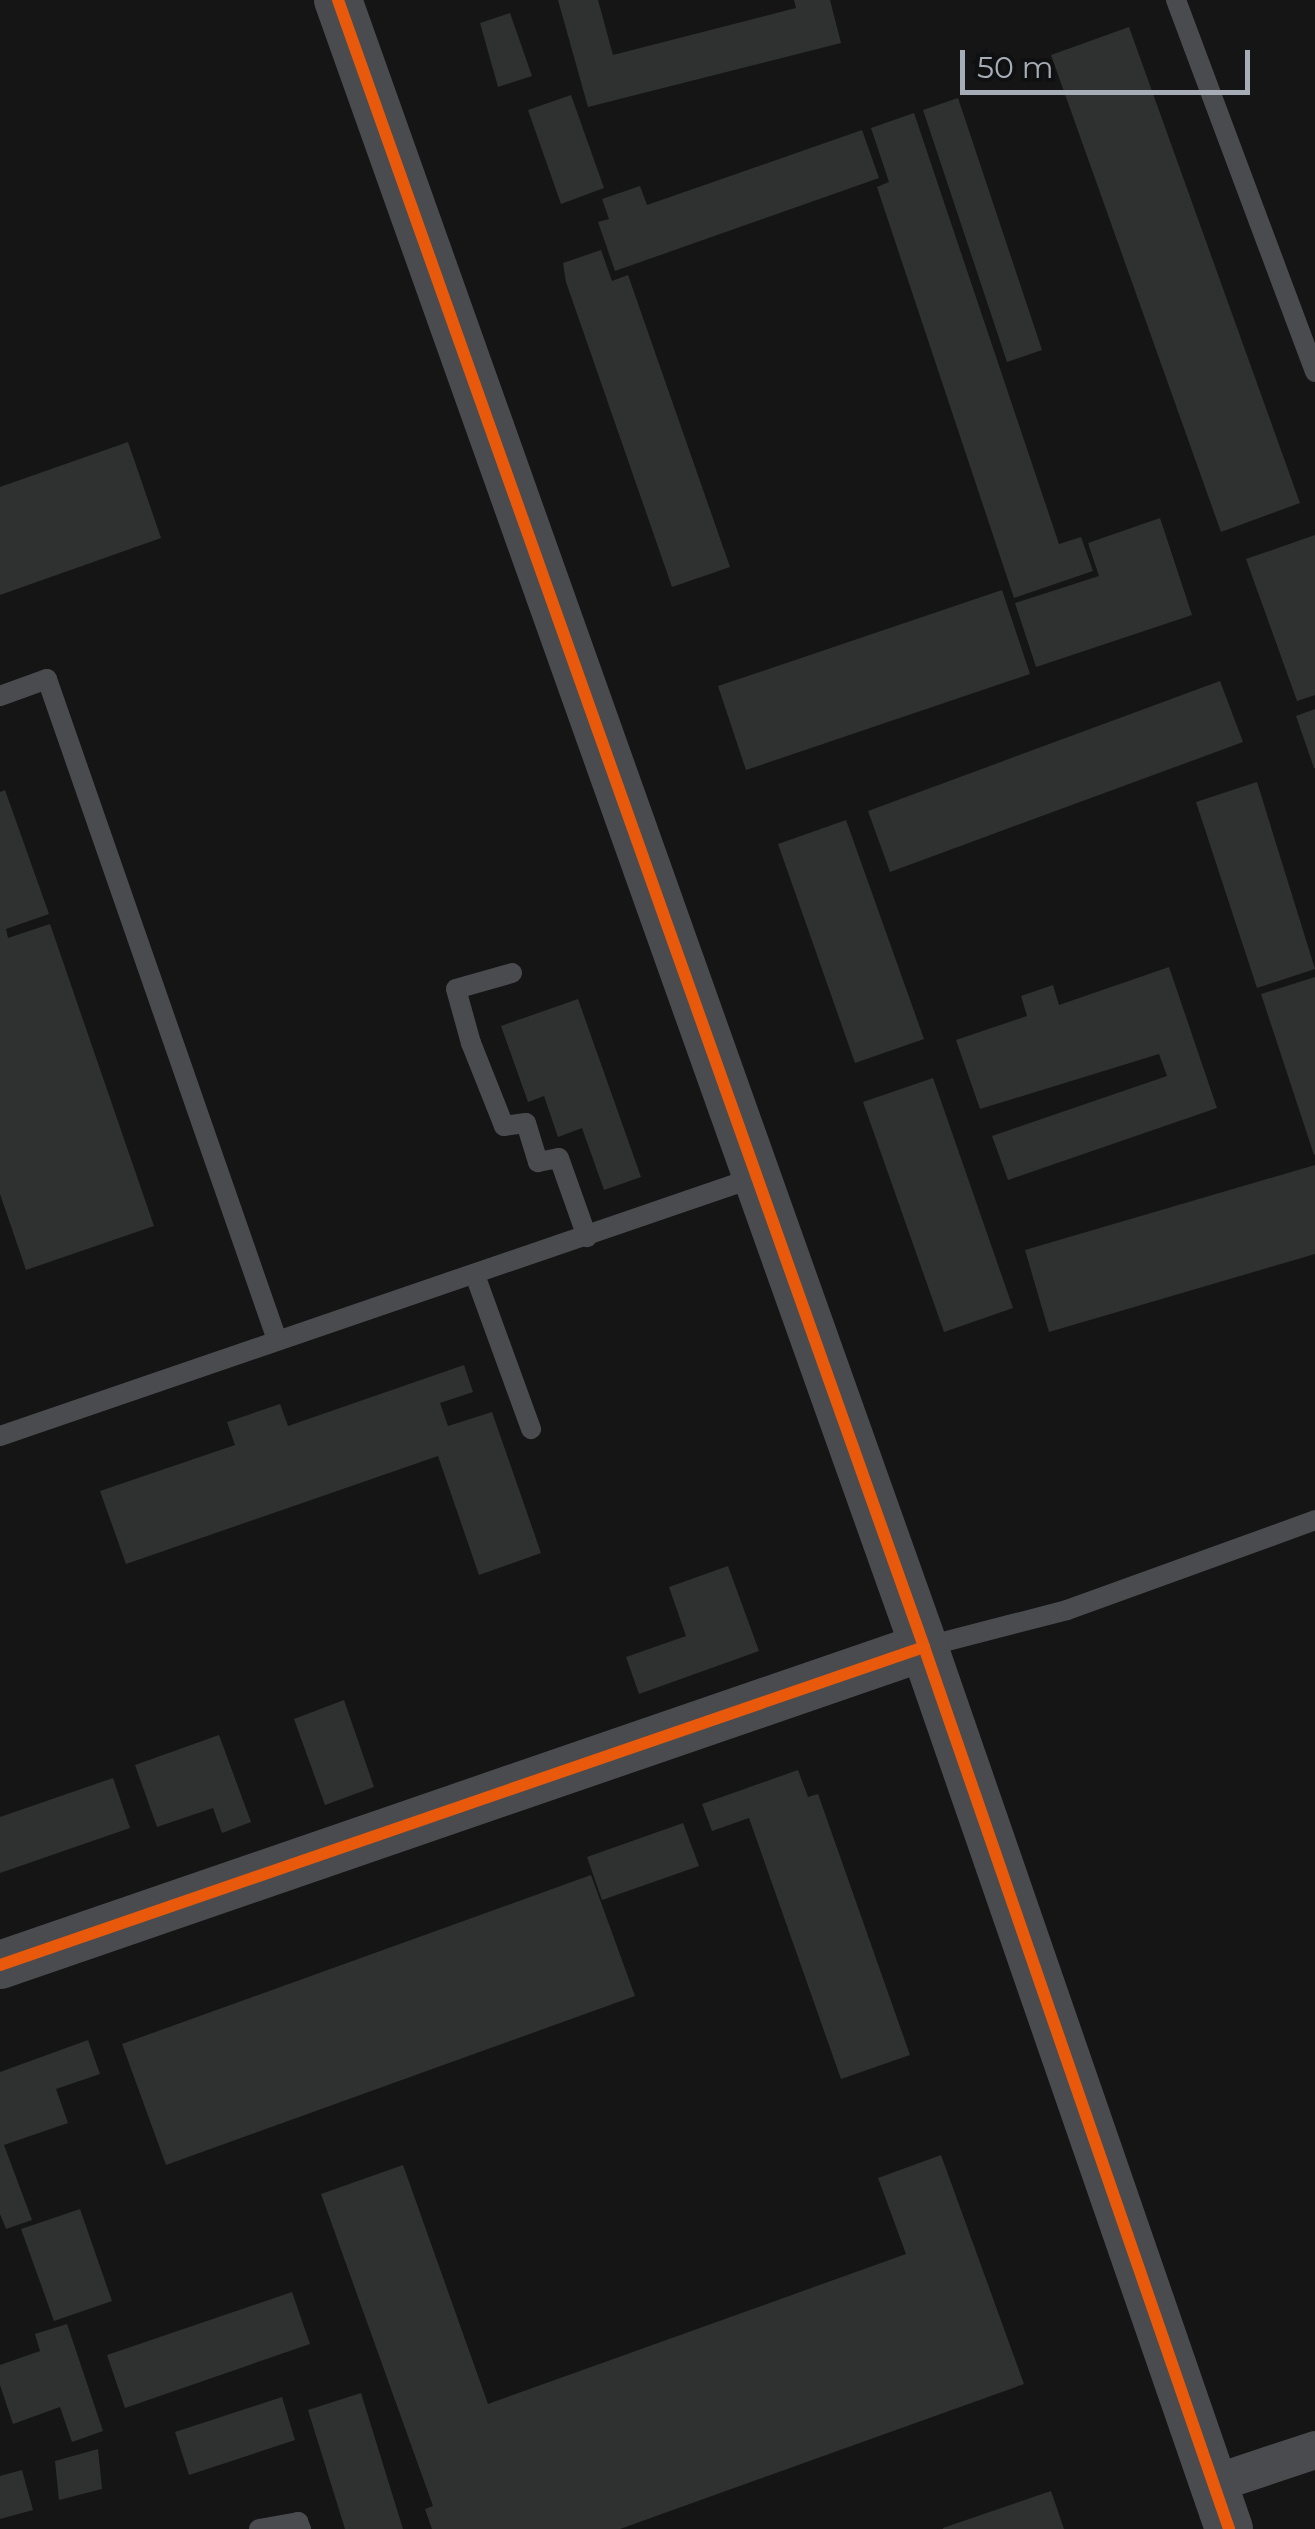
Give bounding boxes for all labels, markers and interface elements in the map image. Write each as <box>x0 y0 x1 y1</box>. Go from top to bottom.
scale bar <box>965 30 1255 92</box>
text: 50 m <box>977 49 1054 86</box>

